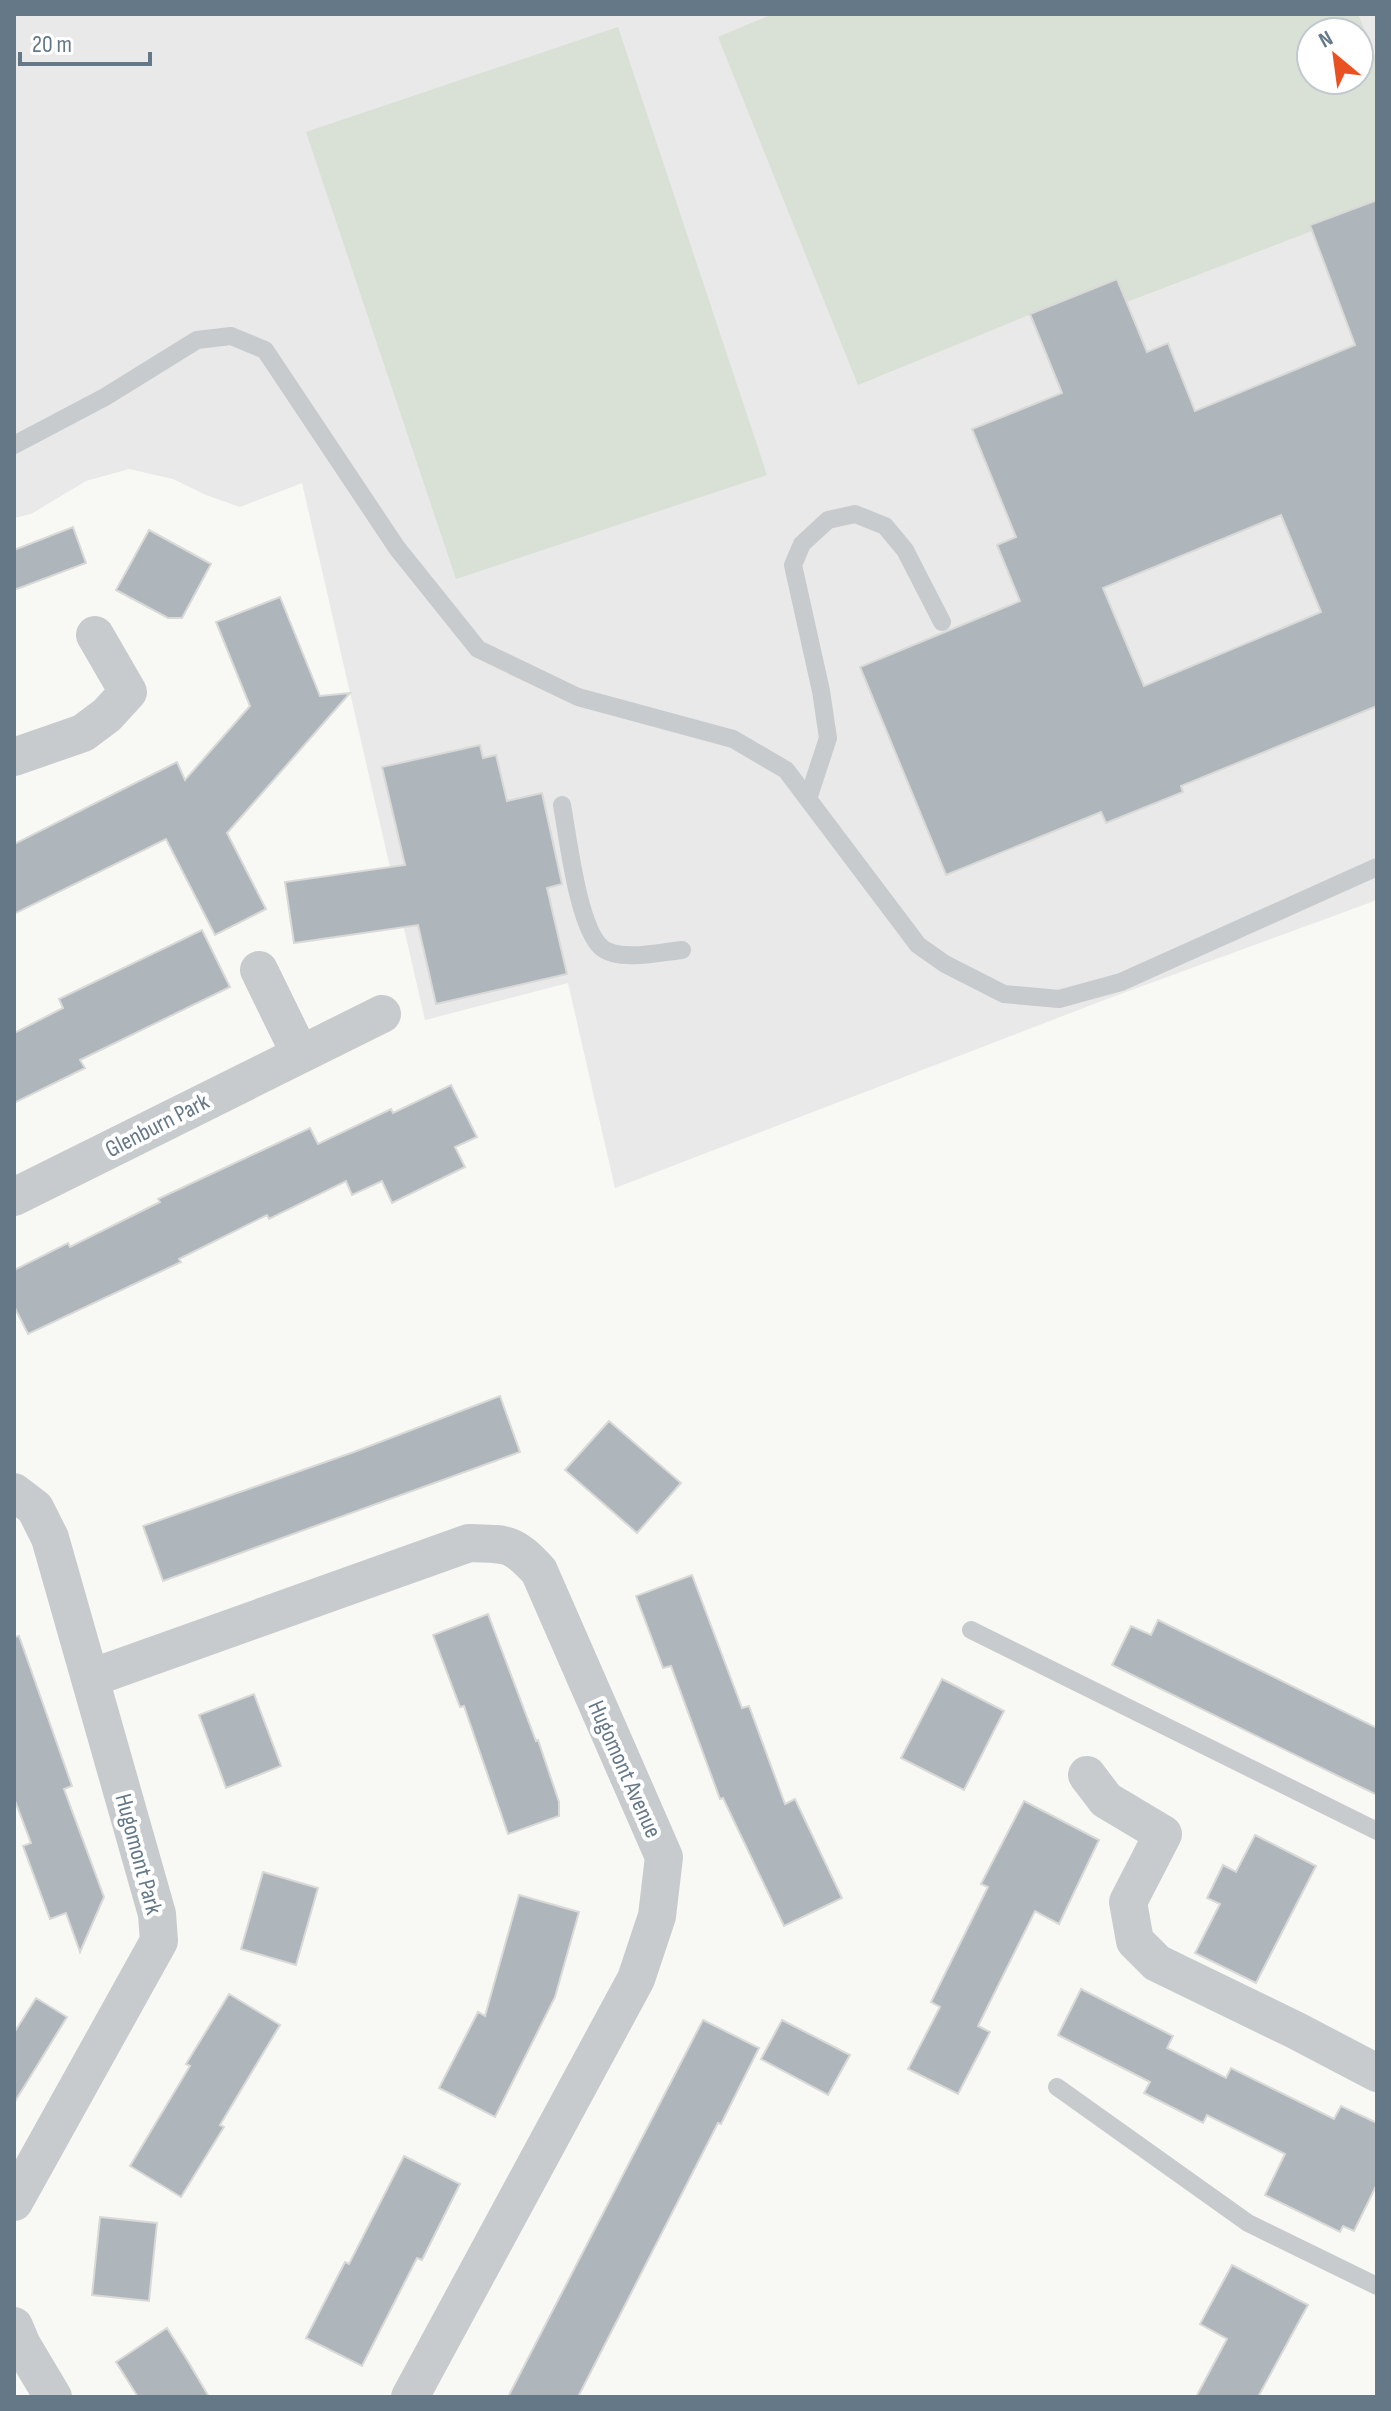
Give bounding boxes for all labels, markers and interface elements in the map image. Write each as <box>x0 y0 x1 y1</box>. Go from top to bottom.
scale bar <box>20 16 150 66</box>
north arrow <box>1295 16 1375 96</box>
text: N <box>1314 25 1338 54</box>
text: 20 m <box>32 30 72 59</box>
street label: Glenburn Park <box>101 1087 214 1164</box>
street label: Hugomont Avenue <box>581 1696 668 1842</box>
street label: Hugomont Park <box>108 1791 169 1918</box>

